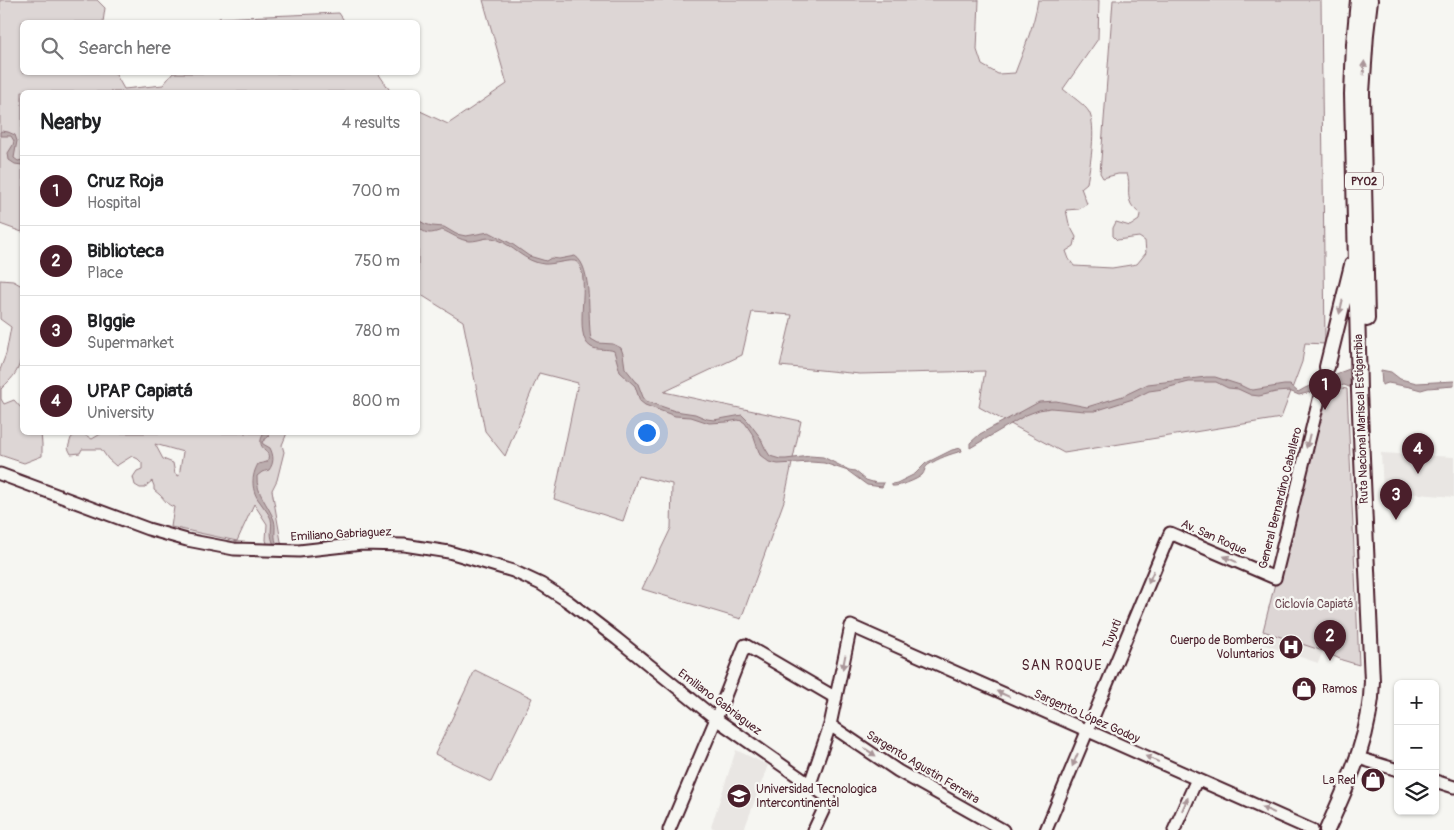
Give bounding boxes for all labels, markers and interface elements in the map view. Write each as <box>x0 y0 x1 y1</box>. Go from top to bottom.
search box <box>20 20 420 75</box>
icon: search <box>38 34 66 62</box>
text: Search here <box>78 36 171 60</box>
one-way arrow <box>1360 59 1368 75</box>
text: Nearby <box>40 109 101 136</box>
text: 4 results <box>342 113 400 133</box>
text: Cruz Roja <box>87 169 164 193</box>
road number: PY02 <box>1345 172 1383 190</box>
text: 1 <box>53 181 59 201</box>
text: 700 m <box>352 181 400 201</box>
text: Hospital <box>87 193 141 213</box>
text: Biblioteca <box>87 239 164 263</box>
text: 2 <box>52 251 60 271</box>
text: 750 m <box>354 251 400 271</box>
text: Place <box>87 263 123 283</box>
one-way arrow <box>1337 299 1345 314</box>
text: BIggie <box>87 309 135 333</box>
text: 3 <box>52 321 60 341</box>
text: 780 m <box>355 321 400 341</box>
text: Supermarket <box>87 333 174 353</box>
street label: Ruta Nacional Mariscal Estigarribia <box>1351 333 1372 504</box>
pin: 1 <box>1309 369 1341 410</box>
text: UPAP Capiatá <box>87 379 193 403</box>
text: 4 <box>51 391 61 411</box>
text: 800 m <box>352 391 400 411</box>
text: University <box>87 403 154 423</box>
your location <box>634 420 660 446</box>
street label: General Bernardino Caballero <box>1256 425 1306 571</box>
pin: 4 <box>1402 433 1434 474</box>
one-way arrow <box>1304 434 1312 449</box>
pin: 3 <box>1380 479 1412 520</box>
street label: Av. San Roque <box>1179 516 1249 559</box>
street label: Emiliano Gabriaguez <box>290 524 392 545</box>
one-way arrow <box>1223 554 1237 562</box>
one-way arrow <box>1147 570 1155 584</box>
park label: Ciclovía Capiatá <box>1275 597 1354 612</box>
street label: Tuyuti <box>1100 617 1125 651</box>
pin: 2 <box>1314 620 1346 661</box>
place label: Cuerpo de Bomberos Voluntarios <box>1170 633 1275 662</box>
hospital icon: Cuerpo de Bomberos Voluntarios <box>1278 634 1304 660</box>
one-way arrow <box>839 654 847 670</box>
district label: SAN ROQUE <box>1022 657 1102 674</box>
street label: Emiliano Gabriaguez <box>675 666 765 739</box>
shop icon: Ramos <box>1291 676 1317 702</box>
map controls <box>1394 680 1439 815</box>
button: + <box>1394 680 1439 725</box>
place label: Ramos <box>1322 682 1358 697</box>
street label: Sargento López Godoy <box>1031 686 1142 747</box>
one-way arrow <box>996 689 1010 697</box>
button: − <box>1394 725 1439 770</box>
street label: Sargento Agustin Ferreira <box>863 728 983 807</box>
one-way arrow <box>863 748 877 757</box>
one-way arrow <box>1071 753 1079 767</box>
one-way arrow <box>1145 755 1159 763</box>
shop icon: La Red <box>1360 767 1386 793</box>
button: layers <box>1394 770 1439 815</box>
place label: La Red <box>1322 773 1356 788</box>
place label: Universidad Tecnologica Intercontinental <box>756 782 877 811</box>
school or university icon: Universidad Tecnologica Intercontinental <box>726 783 752 809</box>
one-way arrow <box>1182 797 1190 811</box>
one-way arrow <box>1261 806 1275 814</box>

